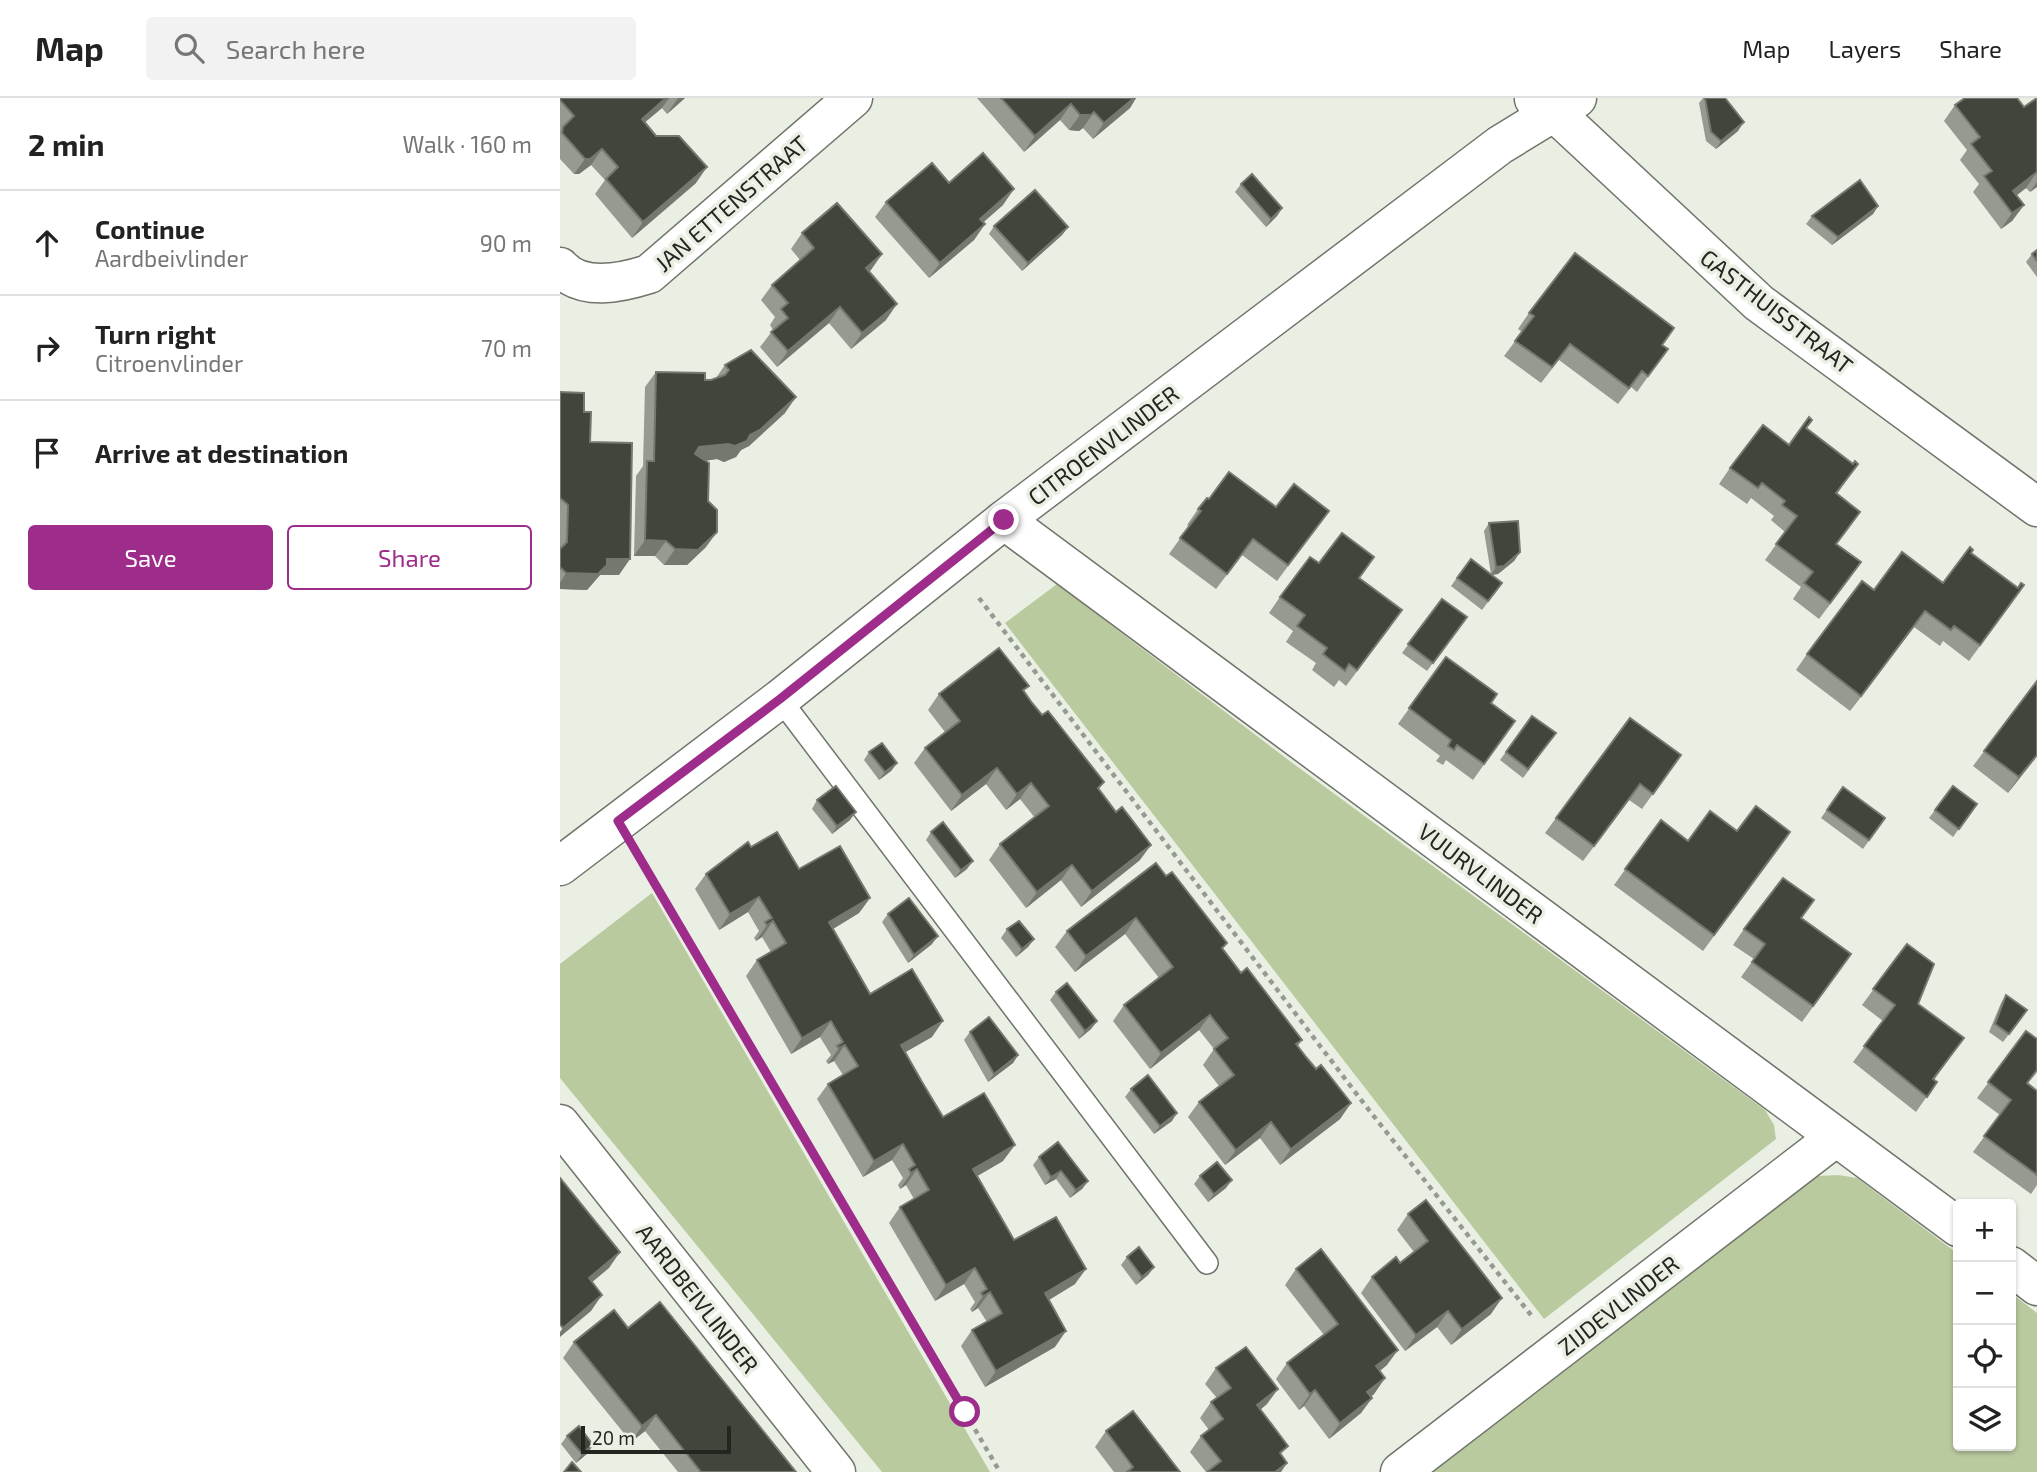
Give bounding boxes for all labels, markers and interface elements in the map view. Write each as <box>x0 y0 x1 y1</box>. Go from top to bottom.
search box <box>146 17 636 80</box>
text: Map <box>35 28 104 68</box>
icon: search <box>170 29 208 67</box>
text: Search here <box>226 33 365 64</box>
text: Map <box>1742 34 1790 63</box>
text: Layers <box>1828 34 1901 63</box>
text: Share <box>1939 34 2002 63</box>
text: 2 min <box>28 126 105 162</box>
street label: JAN ETTENSTRAAT <box>649 129 813 277</box>
text: Walk · 160 m <box>402 130 532 158</box>
text: Continue <box>95 213 205 244</box>
icon: ahead <box>28 224 66 262</box>
text: 90 m <box>480 229 532 257</box>
street label: GASTHUISSTRAAT <box>1695 243 1859 379</box>
text: Aardbeivlinder <box>95 244 248 272</box>
text: Turn right <box>95 318 216 349</box>
icon: right <box>28 329 66 367</box>
text: 70 m <box>481 334 532 362</box>
text: Citroenvlinder <box>95 349 243 377</box>
street label: CITROENVLINDER <box>1022 379 1184 511</box>
icon: arrive <box>28 434 66 472</box>
text: Arrive at destination <box>95 437 348 468</box>
route end <box>988 504 1019 535</box>
button: Save <box>28 525 273 590</box>
button: Share <box>287 525 532 590</box>
street label: VUURVLINDER <box>1413 817 1549 929</box>
map controls <box>1953 1199 2016 1451</box>
button: + <box>1953 1199 2016 1262</box>
street label: AARDBEIVLINDER <box>631 1218 765 1378</box>
street label: ZIJDEVLINDER <box>1552 1249 1684 1361</box>
button: − <box>1953 1262 2016 1325</box>
button: locate <box>1953 1325 2016 1388</box>
button: layers <box>1953 1388 2016 1451</box>
route start <box>949 1396 980 1427</box>
scale bar <box>581 1423 732 1455</box>
text: 20 m <box>592 1426 635 1449</box>

